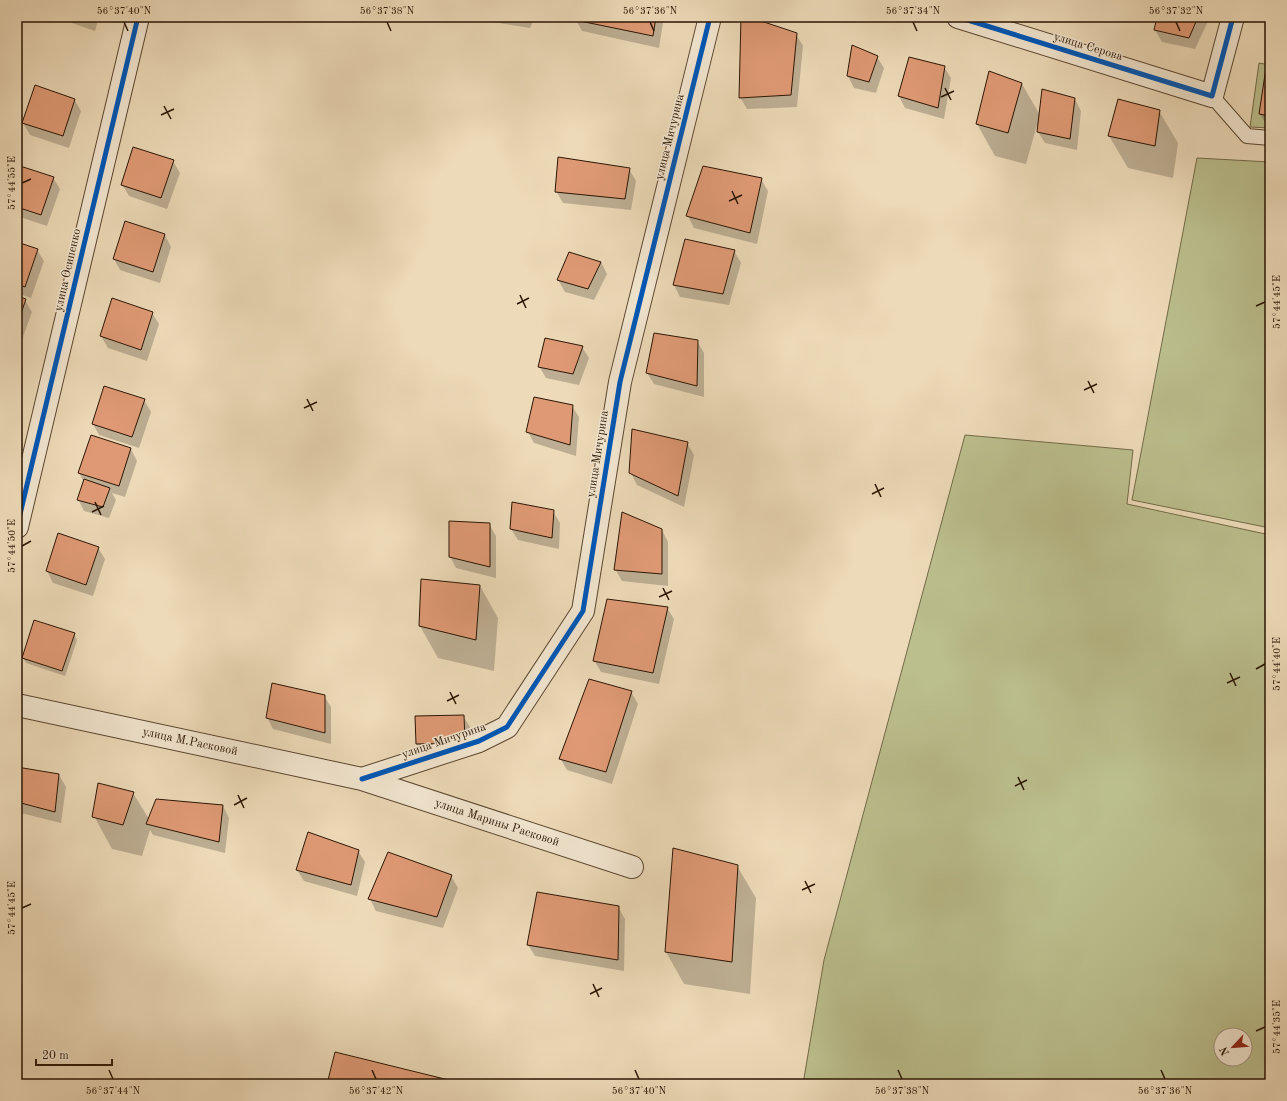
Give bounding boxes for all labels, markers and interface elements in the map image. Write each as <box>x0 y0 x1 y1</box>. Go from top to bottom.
text: 56°37'40"N <box>97 6 152 16</box>
text: 56°37'38"N <box>360 6 415 16</box>
text: 56°37'36"N <box>623 6 678 16</box>
text: 56°37'34"N <box>886 6 941 16</box>
text: 56°37'32"N <box>1149 6 1204 16</box>
street label: улица Серова <box>1052 31 1124 63</box>
street label: улица Мичурина <box>654 93 686 181</box>
text: 57°44'55"E <box>7 156 17 210</box>
street label: улица Осипенко <box>53 227 83 313</box>
text: 57°44'45"E <box>1272 275 1282 329</box>
street label: улица Мичурина <box>585 409 611 498</box>
text: 57°44'50"E <box>7 519 17 573</box>
text: 57°44'40"E <box>1272 637 1282 691</box>
street label: улица Мичурина <box>400 721 488 761</box>
street label: улица М.Расковой <box>141 726 239 758</box>
street label: улица Марины Расковой <box>433 797 561 849</box>
text: 57°44'45"E <box>7 881 17 935</box>
text: 57°44'35"E <box>1272 1000 1282 1054</box>
north arrow <box>1213 1027 1253 1067</box>
scale bar <box>36 1041 112 1067</box>
text: N <box>1218 1044 1232 1057</box>
text: 20 m <box>42 1050 69 1062</box>
text: 56°37'44"N <box>86 1086 141 1096</box>
text: 56°37'42"N <box>349 1086 404 1096</box>
text: 56°37'40"N <box>612 1086 667 1096</box>
text: 56°37'38"N <box>875 1086 930 1096</box>
text: 56°37'36"N <box>1138 1086 1193 1096</box>

